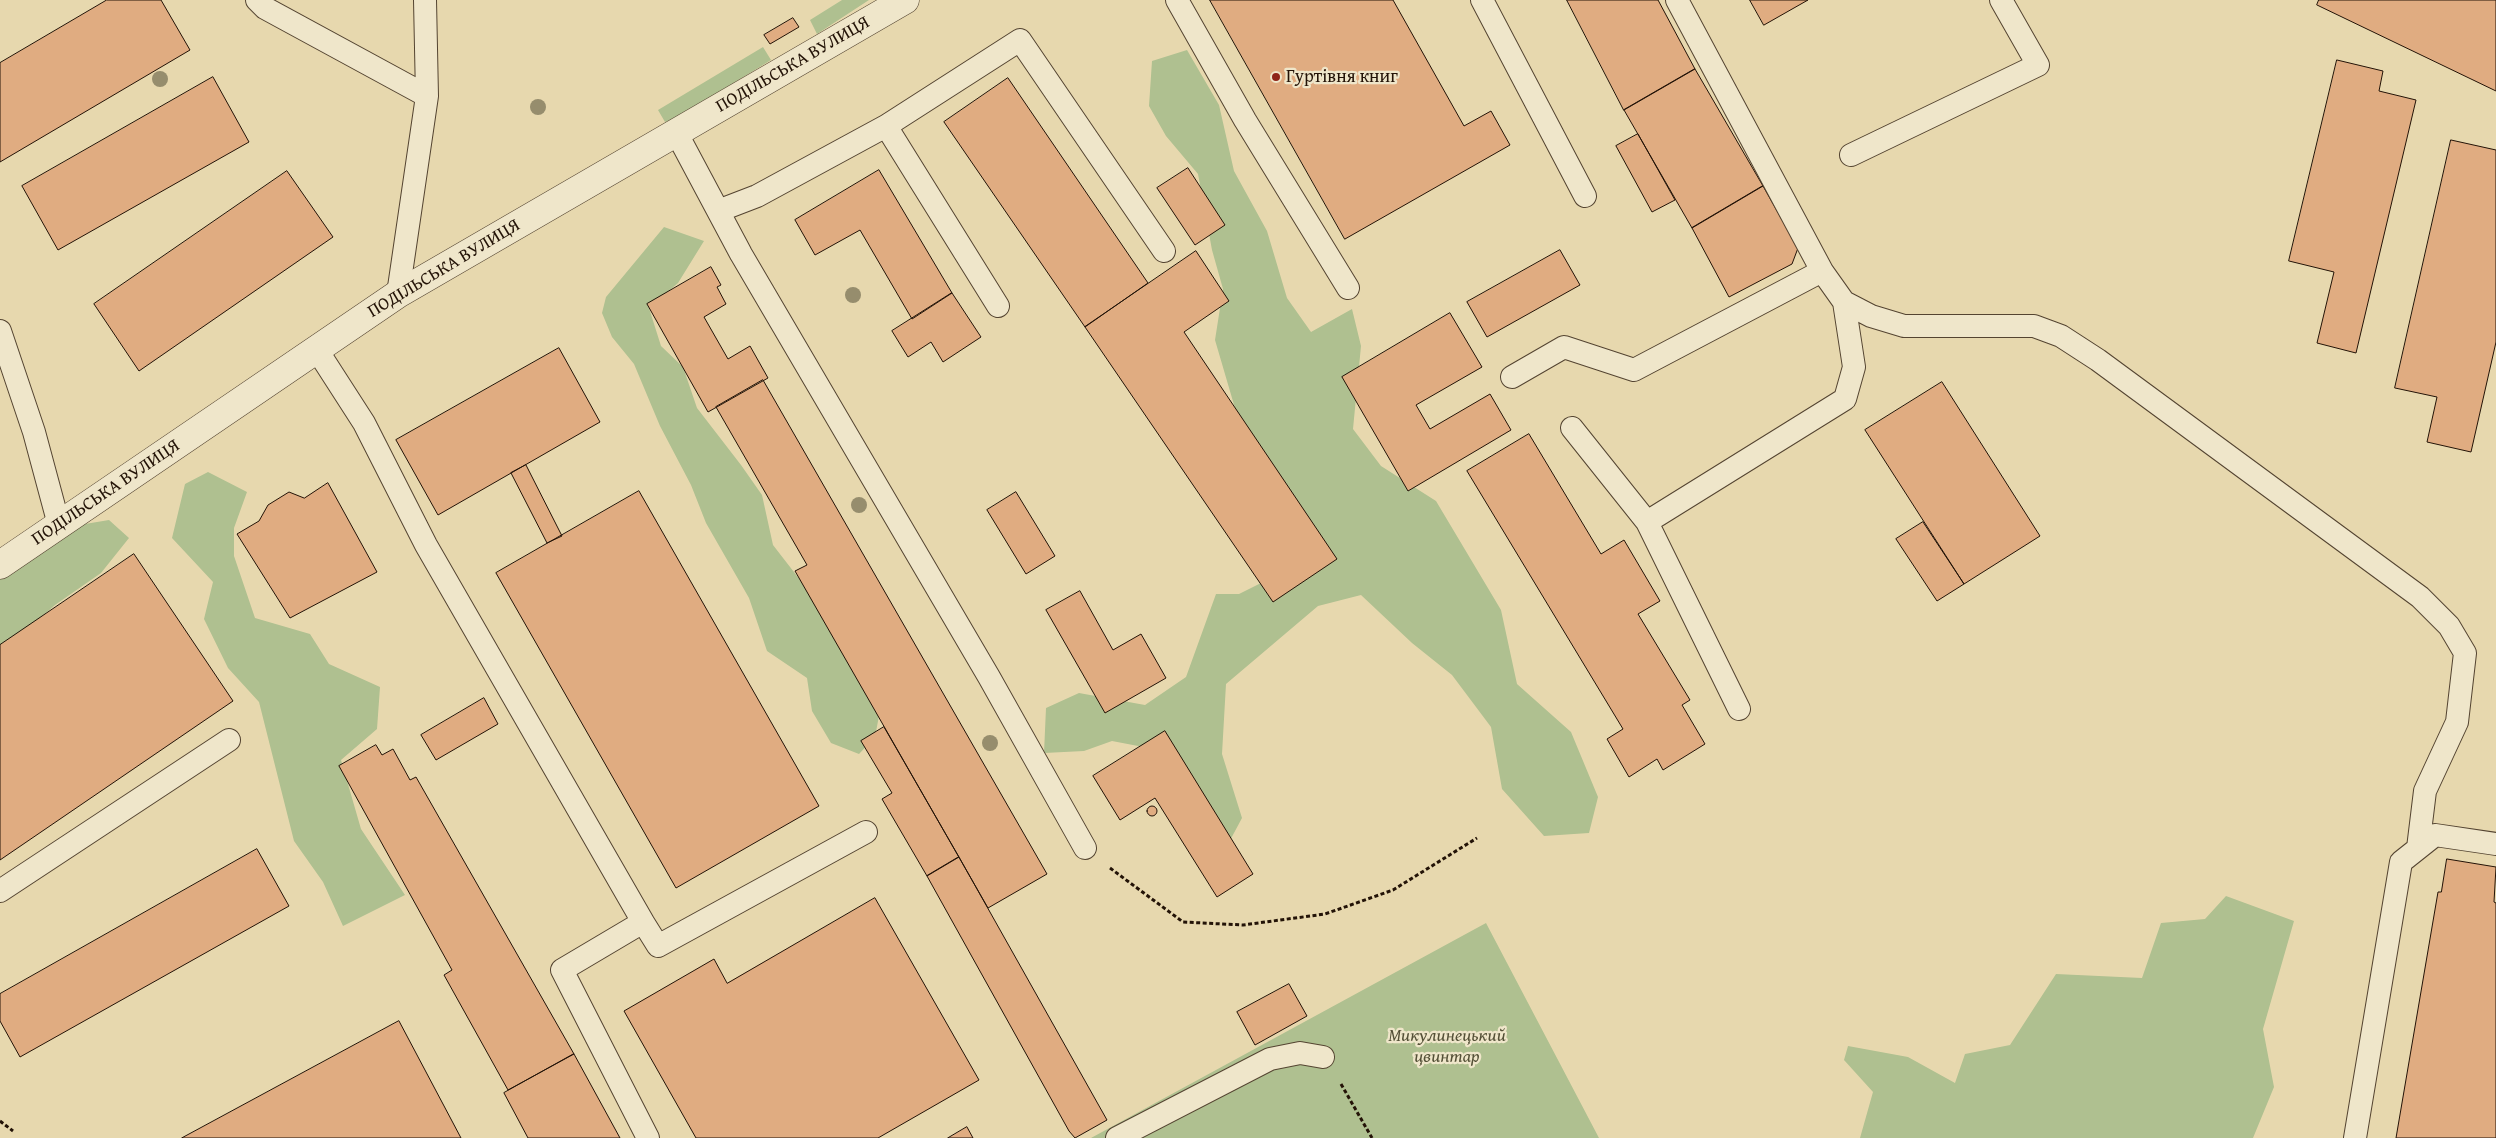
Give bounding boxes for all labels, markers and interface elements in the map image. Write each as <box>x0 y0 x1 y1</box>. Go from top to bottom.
street label: ПОДІЛЬСЬКА ВУЛИЦЯ <box>712 12 874 118</box>
place label: Гуртівня книг <box>1286 66 1398 88</box>
marker: Гуртівня книг <box>1270 71 1282 83</box>
street label: ПОДІЛЬСЬКА ВУЛИЦЯ <box>364 215 524 323</box>
street label: ПОДІЛЬСЬКА ВУЛИЦЯ <box>28 435 184 551</box>
park label: Микулинецький цвинтар <box>1388 1025 1506 1068</box>

